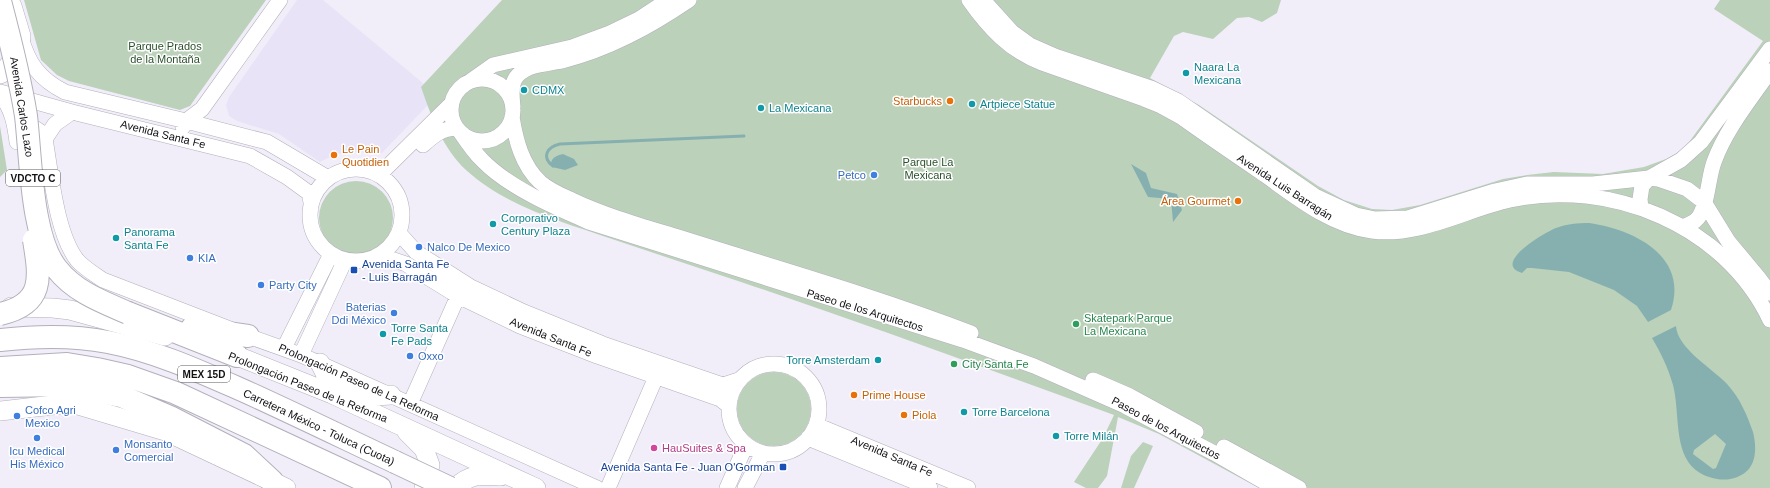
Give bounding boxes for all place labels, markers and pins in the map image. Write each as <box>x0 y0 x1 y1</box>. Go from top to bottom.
place label: Naara La Mexicana <box>1194 61 1242 86</box>
marker: Naara La Mexicana <box>1181 68 1191 78</box>
place label: CDMX <box>532 84 565 96</box>
marker: CDMX <box>519 85 529 95</box>
place label: Starbucks <box>893 95 942 107</box>
marker: Starbucks <box>945 96 955 106</box>
place label: Artpiece Statue <box>980 98 1055 110</box>
marker: Artpiece Statue <box>967 99 977 109</box>
place label: La Mexicana <box>769 102 832 114</box>
marker: La Mexicana <box>756 103 766 113</box>
place label: Le Pain Quotidien <box>342 143 389 168</box>
marker: Le Pain Quotidien <box>329 150 339 160</box>
place label: Petco <box>838 169 866 181</box>
marker: Petco <box>869 170 879 180</box>
place label: Área Gourmet <box>1161 195 1230 207</box>
marker: Área Gourmet <box>1233 196 1243 206</box>
place label: Corporativo Century Plaza <box>501 212 571 237</box>
marker: Corporativo Century Plaza <box>488 219 498 229</box>
place label: Panorama Santa Fe <box>124 226 176 251</box>
marker: Panorama Santa Fe <box>111 233 121 243</box>
place label: Nalco De Mexico <box>427 241 510 253</box>
marker: Nalco De Mexico <box>414 242 424 252</box>
place label: KIA <box>198 252 216 264</box>
marker: KIA <box>185 253 195 263</box>
place label: Avenida Santa Fe - Luis Barragán <box>362 258 449 283</box>
marker: Avenida Santa Fe - Luis Barragán <box>349 265 359 275</box>
place label: Party City <box>269 279 317 291</box>
marker: Party City <box>256 280 266 290</box>
place label: Baterias Ddi México <box>332 301 386 326</box>
marker: Baterias Ddi México <box>389 308 399 318</box>
place label: Skatepark Parque La Mexicana <box>1084 312 1172 337</box>
marker: Skatepark Parque La Mexicana <box>1071 319 1081 329</box>
place label: Torre Santa Fe Pads <box>391 322 449 347</box>
marker: Torre Santa Fe Pads <box>378 329 388 339</box>
place label: Oxxo <box>418 350 444 362</box>
marker: Oxxo <box>405 351 415 361</box>
place label: Torre Amsterdam <box>786 354 870 366</box>
marker: Torre Amsterdam <box>873 355 883 365</box>
place label: City Santa Fe <box>962 358 1029 370</box>
marker: City Santa Fe <box>949 359 959 369</box>
place label: Prime House <box>862 389 926 401</box>
marker: Prime House <box>849 390 859 400</box>
place label: Cofco Agri Mexico <box>25 404 76 429</box>
place label: Torre Barcelona <box>972 406 1051 418</box>
marker: Torre Barcelona <box>959 407 969 417</box>
place label: Piola <box>912 409 937 421</box>
marker: Piola <box>899 410 909 420</box>
marker: Cofco Agri Mexico <box>12 411 22 421</box>
place label: Torre Milán <box>1064 430 1118 442</box>
marker: Torre Milán <box>1051 431 1061 441</box>
marker: Icu Medical His México <box>32 433 42 443</box>
place label: Monsanto Comercial <box>124 438 174 463</box>
place label: HauSuites & Spa <box>662 442 747 454</box>
marker: HauSuites & Spa <box>649 443 659 453</box>
place label: Icu Medical His México <box>9 445 65 470</box>
marker: Monsanto Comercial <box>111 445 121 455</box>
place label: Avenida Santa Fe - Juan O'Gorman <box>601 461 775 473</box>
marker: Avenida Santa Fe - Juan O'Gorman <box>778 462 788 472</box>

